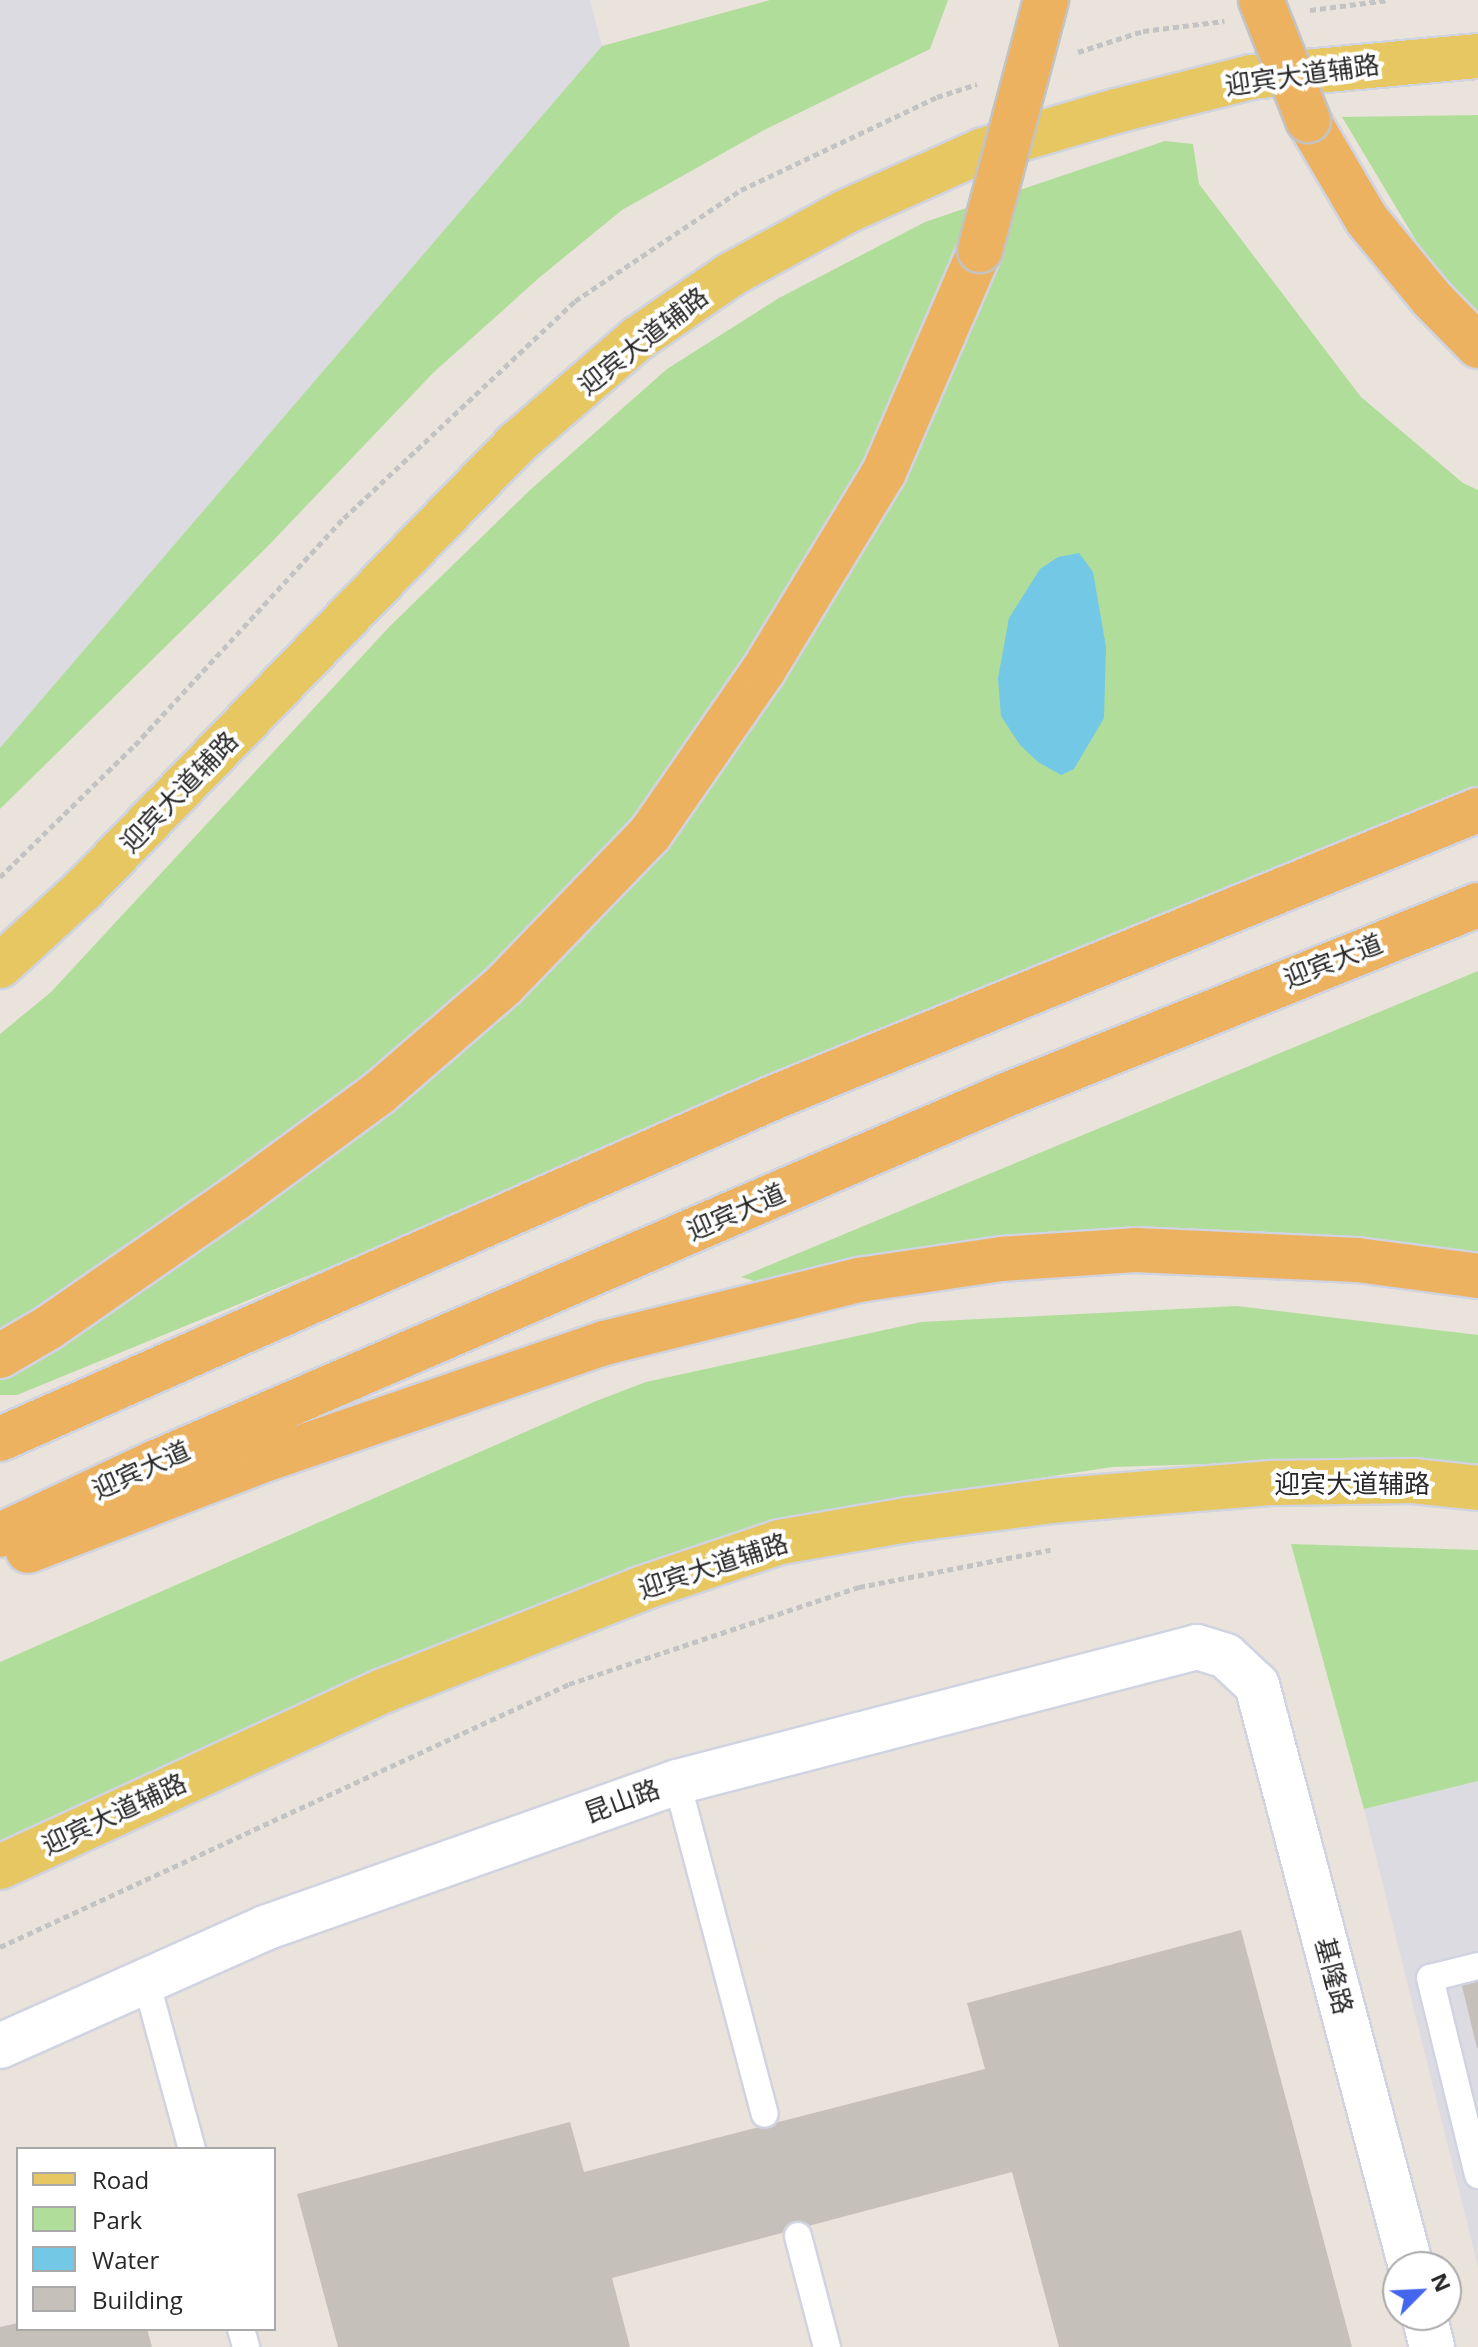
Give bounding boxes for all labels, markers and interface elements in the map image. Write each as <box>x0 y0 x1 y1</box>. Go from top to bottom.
street label: 迎宾大道辅路 <box>1223 49 1381 101</box>
street label: 迎宾大道辅路 <box>572 281 714 401</box>
street label: 迎宾大道辅路 <box>114 725 244 859</box>
street label: 迎宾大道 <box>1279 928 1387 994</box>
street label: 迎宾大道 <box>682 1177 790 1247</box>
street label: 迎宾大道 <box>87 1435 195 1505</box>
street label: 迎宾大道辅路 <box>1274 1468 1430 1500</box>
street label: 迎宾大道辅路 <box>634 1527 792 1605</box>
street label: 迎宾大道辅路 <box>37 1767 191 1861</box>
street label: 昆山路 <box>580 1773 664 1829</box>
street label: 基隆路 <box>1309 1934 1359 2018</box>
legend <box>16 2147 276 2331</box>
text: Road <box>92 2163 149 2196</box>
text: Park <box>92 2203 142 2236</box>
text: Water <box>92 2243 159 2276</box>
north arrow <box>1382 2251 1462 2331</box>
text: N <box>1425 2268 1459 2296</box>
text: Building <box>92 2283 183 2316</box>

